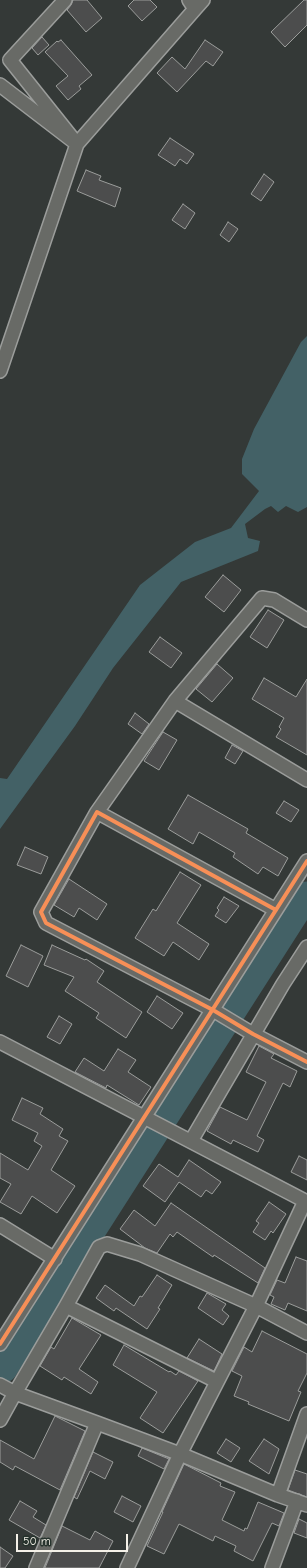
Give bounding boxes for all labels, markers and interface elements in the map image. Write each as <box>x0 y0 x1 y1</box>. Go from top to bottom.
scale bar <box>18 1526 130 1552</box>
text: 50 m <box>23 1534 51 1548</box>

